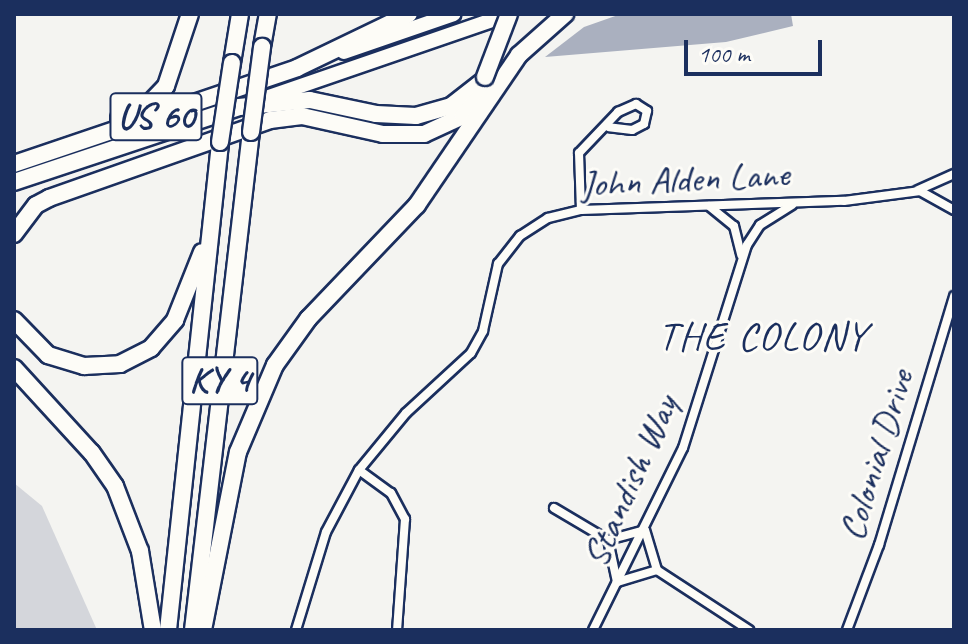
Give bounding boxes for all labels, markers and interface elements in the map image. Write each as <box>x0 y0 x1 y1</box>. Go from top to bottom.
scale bar <box>688 24 826 74</box>
text: 100 m <box>698 39 750 69</box>
road number: US 60 <box>108 85 204 149</box>
street label: John Alden Lane <box>579 151 791 207</box>
district label: THE COLONY <box>659 312 867 360</box>
road number: KY 4 <box>180 349 260 413</box>
street label: Colonial Drive <box>828 364 924 546</box>
street label: Standish Way <box>572 388 688 574</box>

